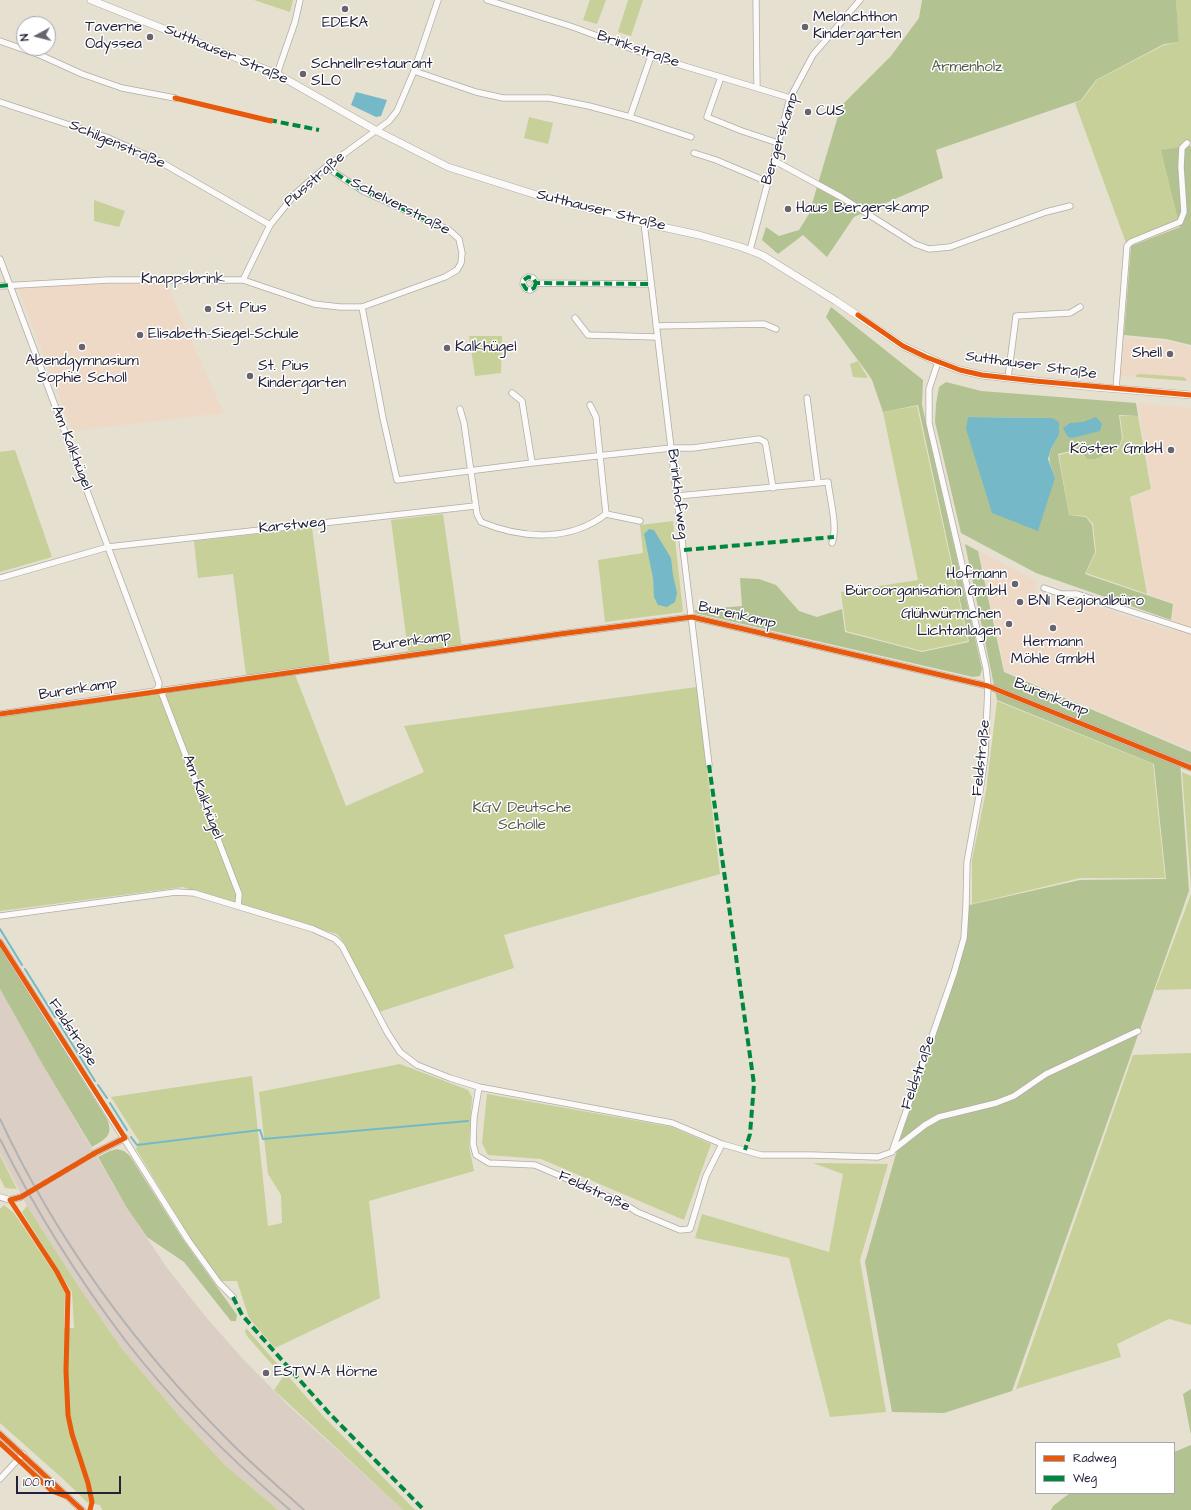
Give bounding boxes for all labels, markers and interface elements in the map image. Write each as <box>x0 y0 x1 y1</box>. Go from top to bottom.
marker: EDEKA <box>340 4 350 14</box>
place label: Melanchthon Kindergarten <box>813 9 901 44</box>
place label: EDEKA <box>322 15 368 33</box>
north arrow <box>16 16 56 56</box>
place label: Taverne Odyssea <box>85 19 142 54</box>
street label: Sutthauser Straße <box>162 21 290 89</box>
marker: Melanchthon Kindergarten <box>800 22 810 32</box>
street label: Brinkstraße <box>594 27 682 73</box>
marker: Taverne Odyssea <box>145 32 155 42</box>
text: N <box>17 33 32 42</box>
place label: Schnellrestaurant SLO <box>311 56 433 91</box>
park label: Armenholz <box>932 59 1002 77</box>
marker: Schnellrestaurant SLO <box>298 69 308 79</box>
street label: Bergerskamp <box>758 91 804 187</box>
place label: CUS <box>816 103 845 121</box>
marker: CUS <box>803 107 813 117</box>
street label: Schilgenstraße <box>66 117 168 173</box>
street label: Piusstraße <box>281 149 349 211</box>
street label: Schelverstraße <box>347 174 453 240</box>
street label: Sutthauser Straße <box>535 186 667 236</box>
place label: Haus Bergerskamp <box>796 200 929 218</box>
marker: Haus Bergerskamp <box>783 204 793 214</box>
street label: Knappsbrink <box>141 271 225 289</box>
place label: St. Pius <box>216 300 267 318</box>
marker: St. Pius <box>203 304 213 314</box>
place label: Elisabeth-Siegel-Schule <box>148 326 299 344</box>
marker: Elisabeth-Siegel-Schule <box>135 330 145 340</box>
place label: Kalkhügel <box>455 339 517 357</box>
marker: Abendgymnasium Sophie Scholl <box>77 342 87 352</box>
marker: Kalkhügel <box>442 343 452 353</box>
place label: Shell <box>1132 345 1162 363</box>
street label: Sutthauser Straße <box>964 348 1098 384</box>
marker: Shell <box>1165 349 1175 359</box>
place label: Abendgymnasium Sophie Scholl <box>25 353 139 388</box>
place label: St. Pius Kindergarten <box>258 358 346 393</box>
marker: St. Pius Kindergarten <box>245 371 255 381</box>
street label: Am Kalkhügel <box>47 403 95 493</box>
place label: Köster GmbH <box>1070 441 1163 459</box>
marker: Köster GmbH <box>1166 445 1176 455</box>
street label: Brinkhofweg <box>663 448 691 540</box>
street label: Karstweg <box>258 514 326 538</box>
place label: Hofmann Büroorganisation GmbH <box>845 566 1007 601</box>
marker: Hofmann Büroorganisation GmbH <box>1010 579 1020 589</box>
place label: BNI Regionalbüro <box>1028 593 1144 611</box>
marker: BNI Regionalbüro <box>1015 597 1025 607</box>
street label: Burenkamp <box>696 598 778 634</box>
place label: Glühwürmchen Lichtanlagen <box>901 606 1001 641</box>
marker: Glühwürmchen Lichtanlagen <box>1004 619 1014 629</box>
marker: Hermann Möhle GmbH <box>1048 623 1058 633</box>
street label: Burenkamp <box>372 628 452 656</box>
place label: Hermann Möhle GmbH <box>1011 634 1095 669</box>
street label: Burenkamp <box>38 675 118 705</box>
street label: Burenkamp <box>1011 675 1091 721</box>
street label: Feldstraße <box>969 719 995 797</box>
street label: Am Kalkhügel <box>178 752 226 842</box>
park label: KGV Deutsche Scholle <box>473 800 571 835</box>
street label: Feldstraße <box>44 996 100 1070</box>
street label: Feldstraße <box>898 1034 940 1112</box>
street label: Feldstraße <box>555 1168 633 1216</box>
place label: ESTW-A Hörne <box>274 1364 378 1382</box>
marker: ESTW-A Hörne <box>261 1368 271 1378</box>
legend <box>1035 1442 1175 1494</box>
text: Radweg <box>1073 1450 1116 1467</box>
scale bar <box>18 1468 123 1494</box>
text: Weg <box>1073 1470 1097 1487</box>
text: 100 m <box>23 1474 54 1491</box>

